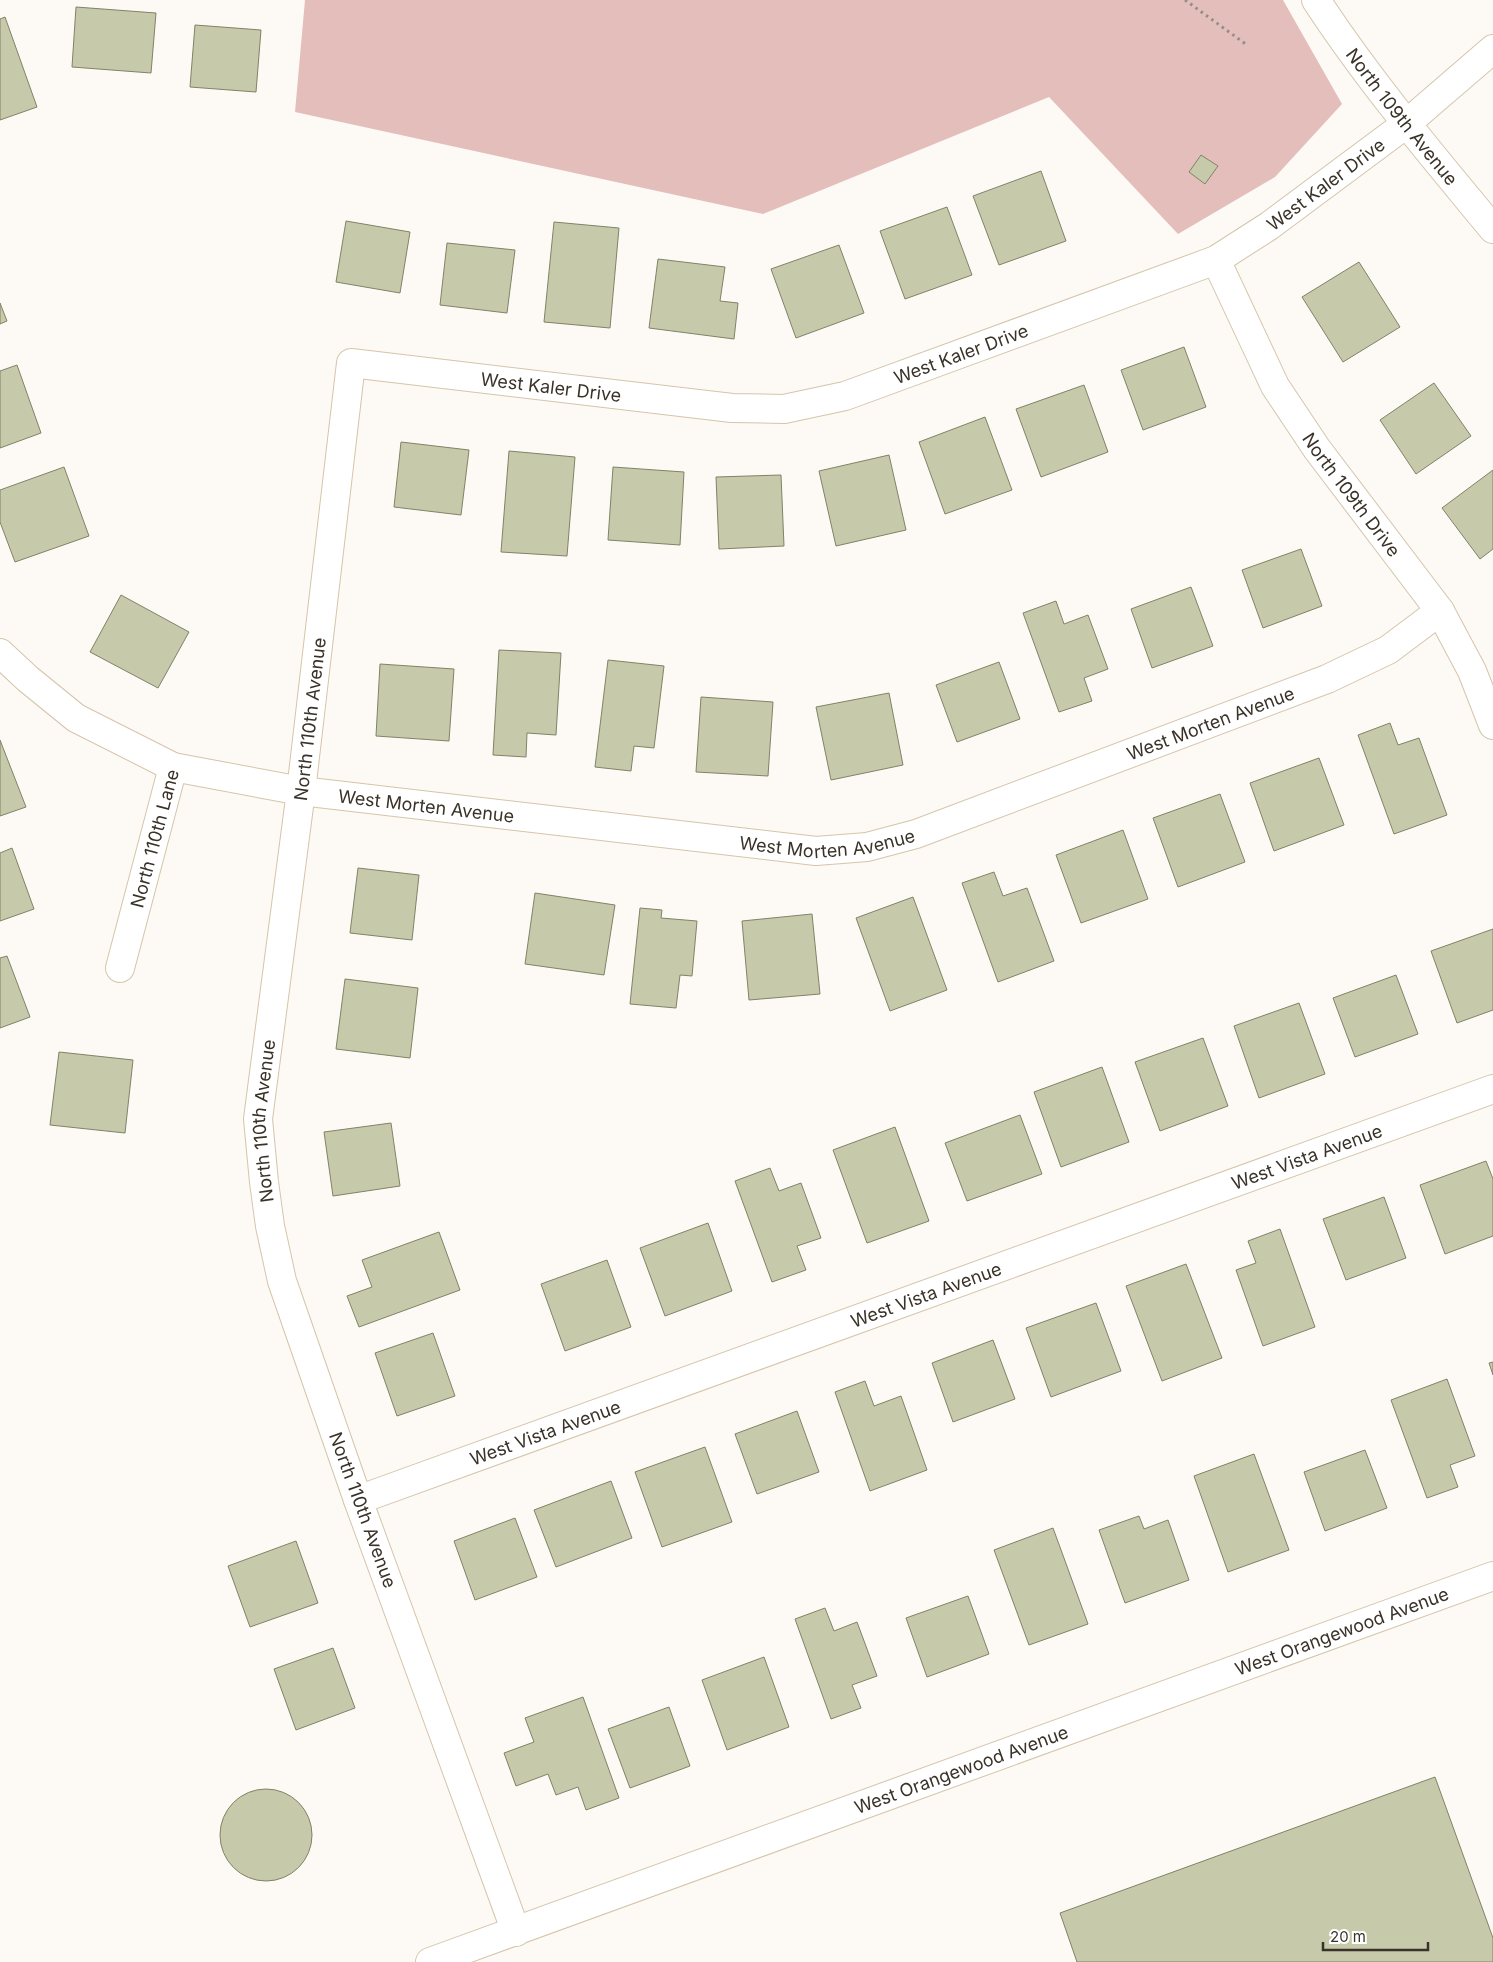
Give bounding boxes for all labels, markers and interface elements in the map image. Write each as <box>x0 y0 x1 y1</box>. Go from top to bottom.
street label: North 109th Avenue <box>1342 44 1462 189</box>
street label: West Kaler Drive <box>1262 133 1388 235</box>
street label: West Kaler Drive <box>891 319 1031 388</box>
street label: West Kaler Drive <box>480 368 623 405</box>
street label: North 109th Drive <box>1299 429 1405 560</box>
street label: North 110th Avenue <box>289 636 329 802</box>
street label: West Morten Avenue <box>1124 682 1297 764</box>
street label: North 110th Lane <box>126 767 182 910</box>
street label: West Morten Avenue <box>337 785 515 826</box>
street label: West Morten Avenue <box>738 824 917 862</box>
street label: North 110th Avenue <box>247 1038 279 1204</box>
street label: West Vista Avenue <box>1229 1120 1385 1193</box>
street label: West Vista Avenue <box>848 1257 1004 1331</box>
street label: West Vista Avenue <box>467 1395 623 1469</box>
street label: North 110th Avenue <box>325 1429 401 1591</box>
street label: West Orangewood Avenue <box>1232 1583 1451 1679</box>
street label: West Orangewood Avenue <box>851 1721 1071 1818</box>
scale bar <box>1323 1920 1428 1952</box>
text: 20 m <box>1330 1927 1366 1946</box>

